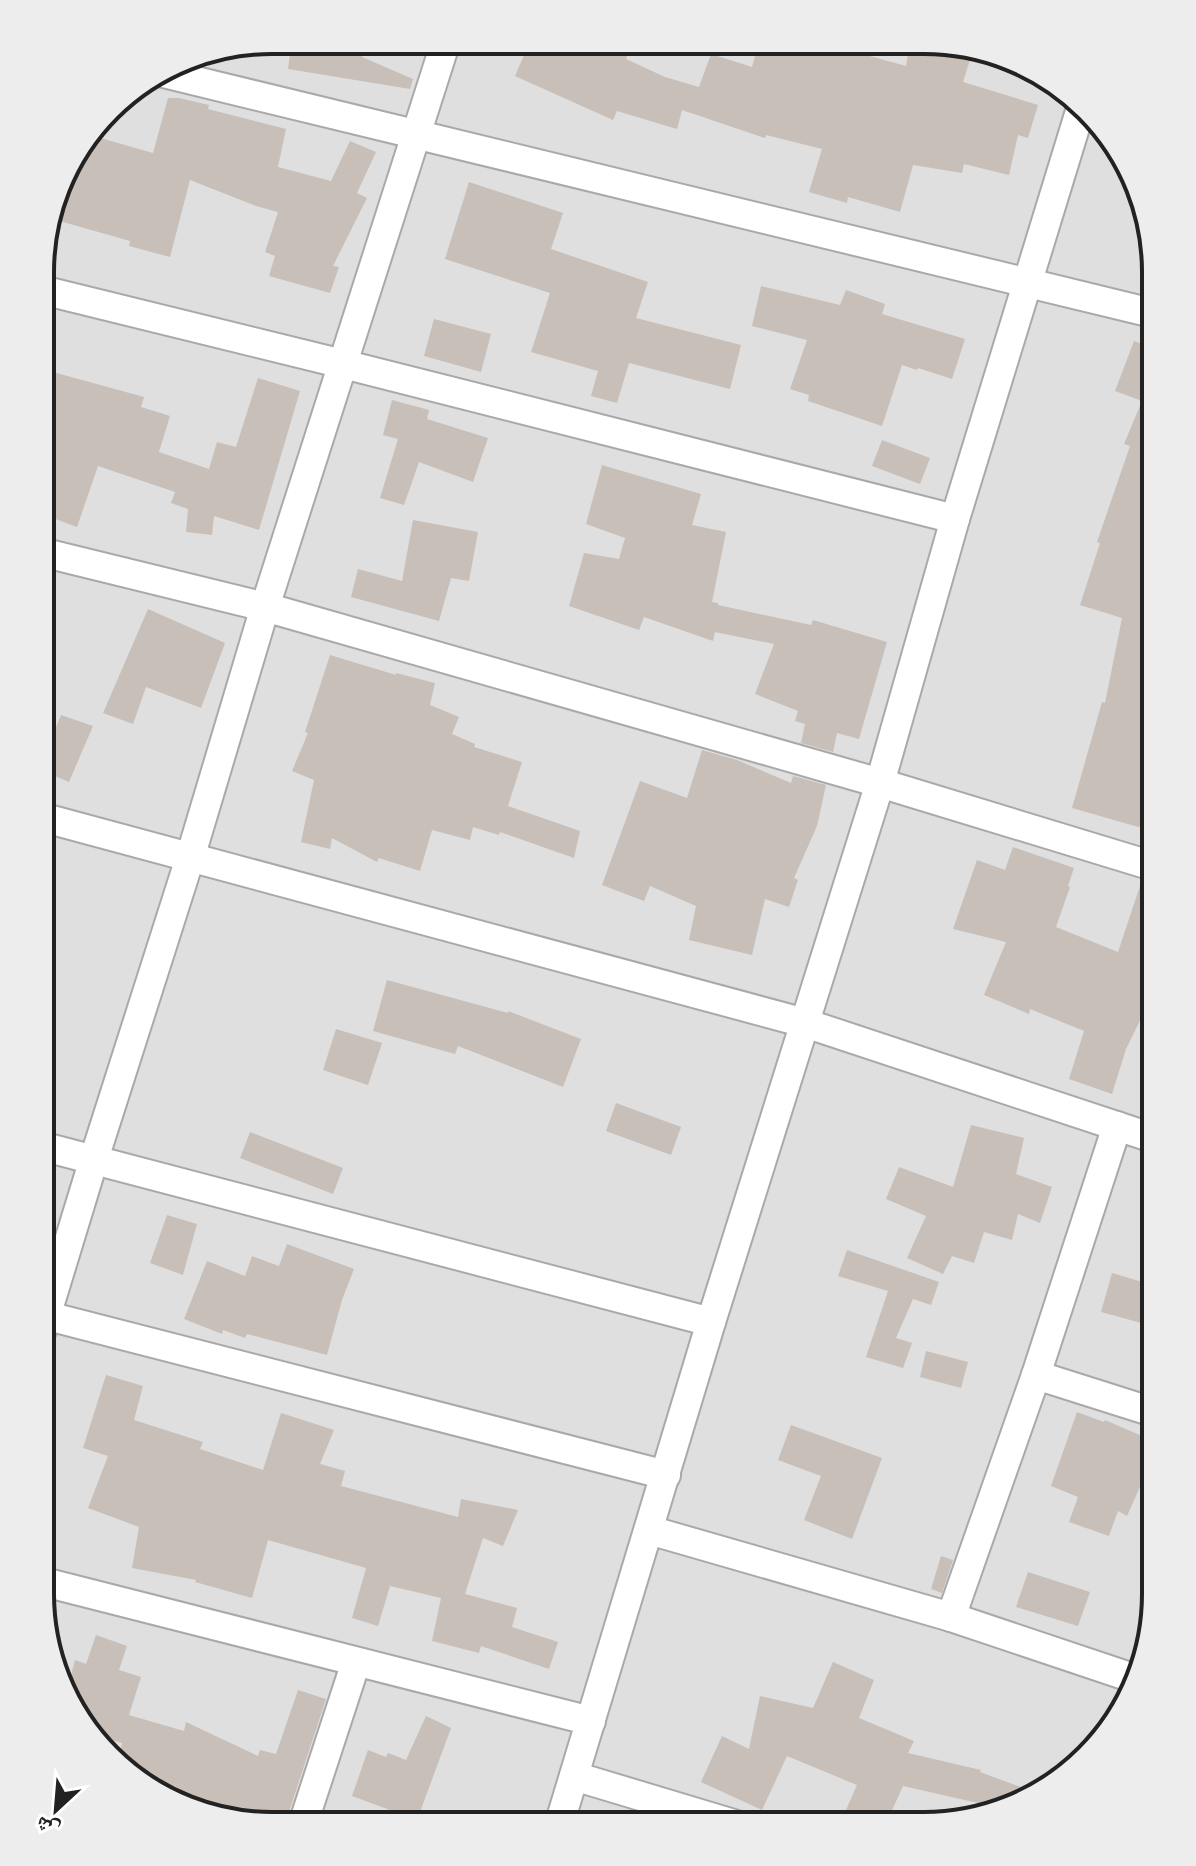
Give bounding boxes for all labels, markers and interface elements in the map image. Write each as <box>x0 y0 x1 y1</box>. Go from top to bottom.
north arrow <box>16 1770 96 1850</box>
text: ش <box>31 1810 64 1846</box>

